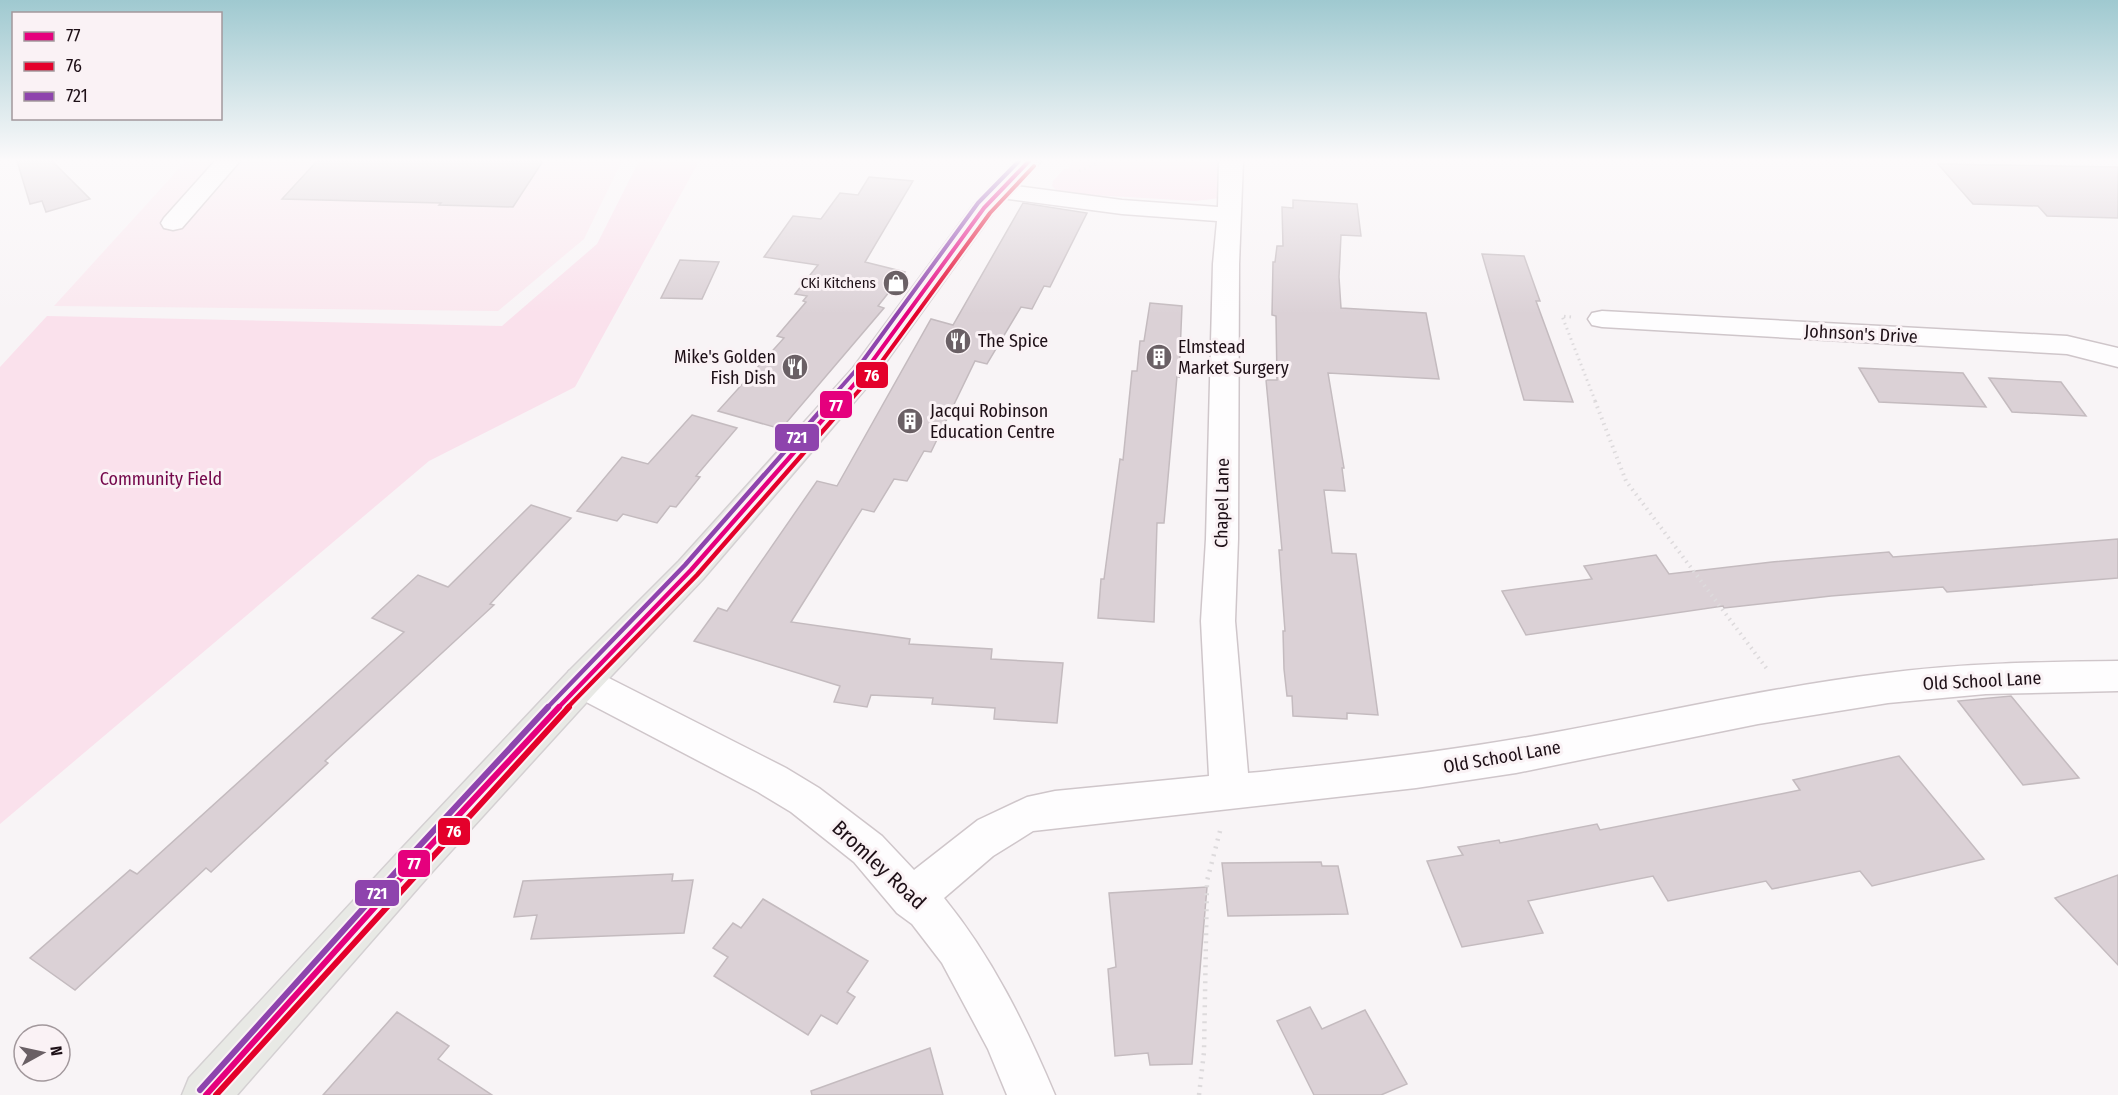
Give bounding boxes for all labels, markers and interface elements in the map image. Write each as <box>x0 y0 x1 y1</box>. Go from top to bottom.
legend <box>12 12 222 120</box>
text: 77 <box>66 25 81 47</box>
text: 76 <box>66 55 82 77</box>
text: 721 <box>66 85 88 107</box>
shop icon: CKi Kitchens <box>881 268 911 298</box>
place label: CKi Kitchens <box>801 274 876 292</box>
street label: Johnson's Drive <box>1804 320 1918 348</box>
restaurant icon: The Spice <box>943 326 973 356</box>
place label: The Spice <box>978 330 1048 352</box>
place label: Elmstead Market Surgery <box>1178 336 1289 379</box>
building icon: Elmstead Market Surgery <box>1144 342 1174 372</box>
place label: Mike's Golden Fish Dish <box>674 346 776 389</box>
restaurant icon: Mike's Golden Fish Dish <box>780 352 810 382</box>
line badge: 76 <box>855 361 889 389</box>
text: 76 <box>865 366 879 385</box>
line badge: 77 <box>819 390 853 419</box>
text: 77 <box>829 396 843 415</box>
place label: Jacqui Robinson Education Centre <box>930 400 1055 443</box>
building icon: Jacqui Robinson Education Centre <box>895 406 925 436</box>
line badge: 721 <box>774 423 820 452</box>
text: 721 <box>787 428 807 447</box>
street label: Chapel Lane <box>1210 458 1234 548</box>
park label: Community Field <box>100 468 222 490</box>
street label: Old School Lane <box>1922 667 2042 695</box>
street label: Old School Lane <box>1442 736 1563 778</box>
street label: Bromley Road <box>827 815 931 915</box>
line badge: 76 <box>437 817 471 846</box>
text: 76 <box>447 822 461 841</box>
line badge: 77 <box>397 849 431 878</box>
text: 77 <box>407 854 421 873</box>
line badge: 721 <box>354 879 400 907</box>
text: 721 <box>367 884 387 903</box>
north arrow <box>12 1023 72 1083</box>
text: N <box>46 1045 66 1057</box>

